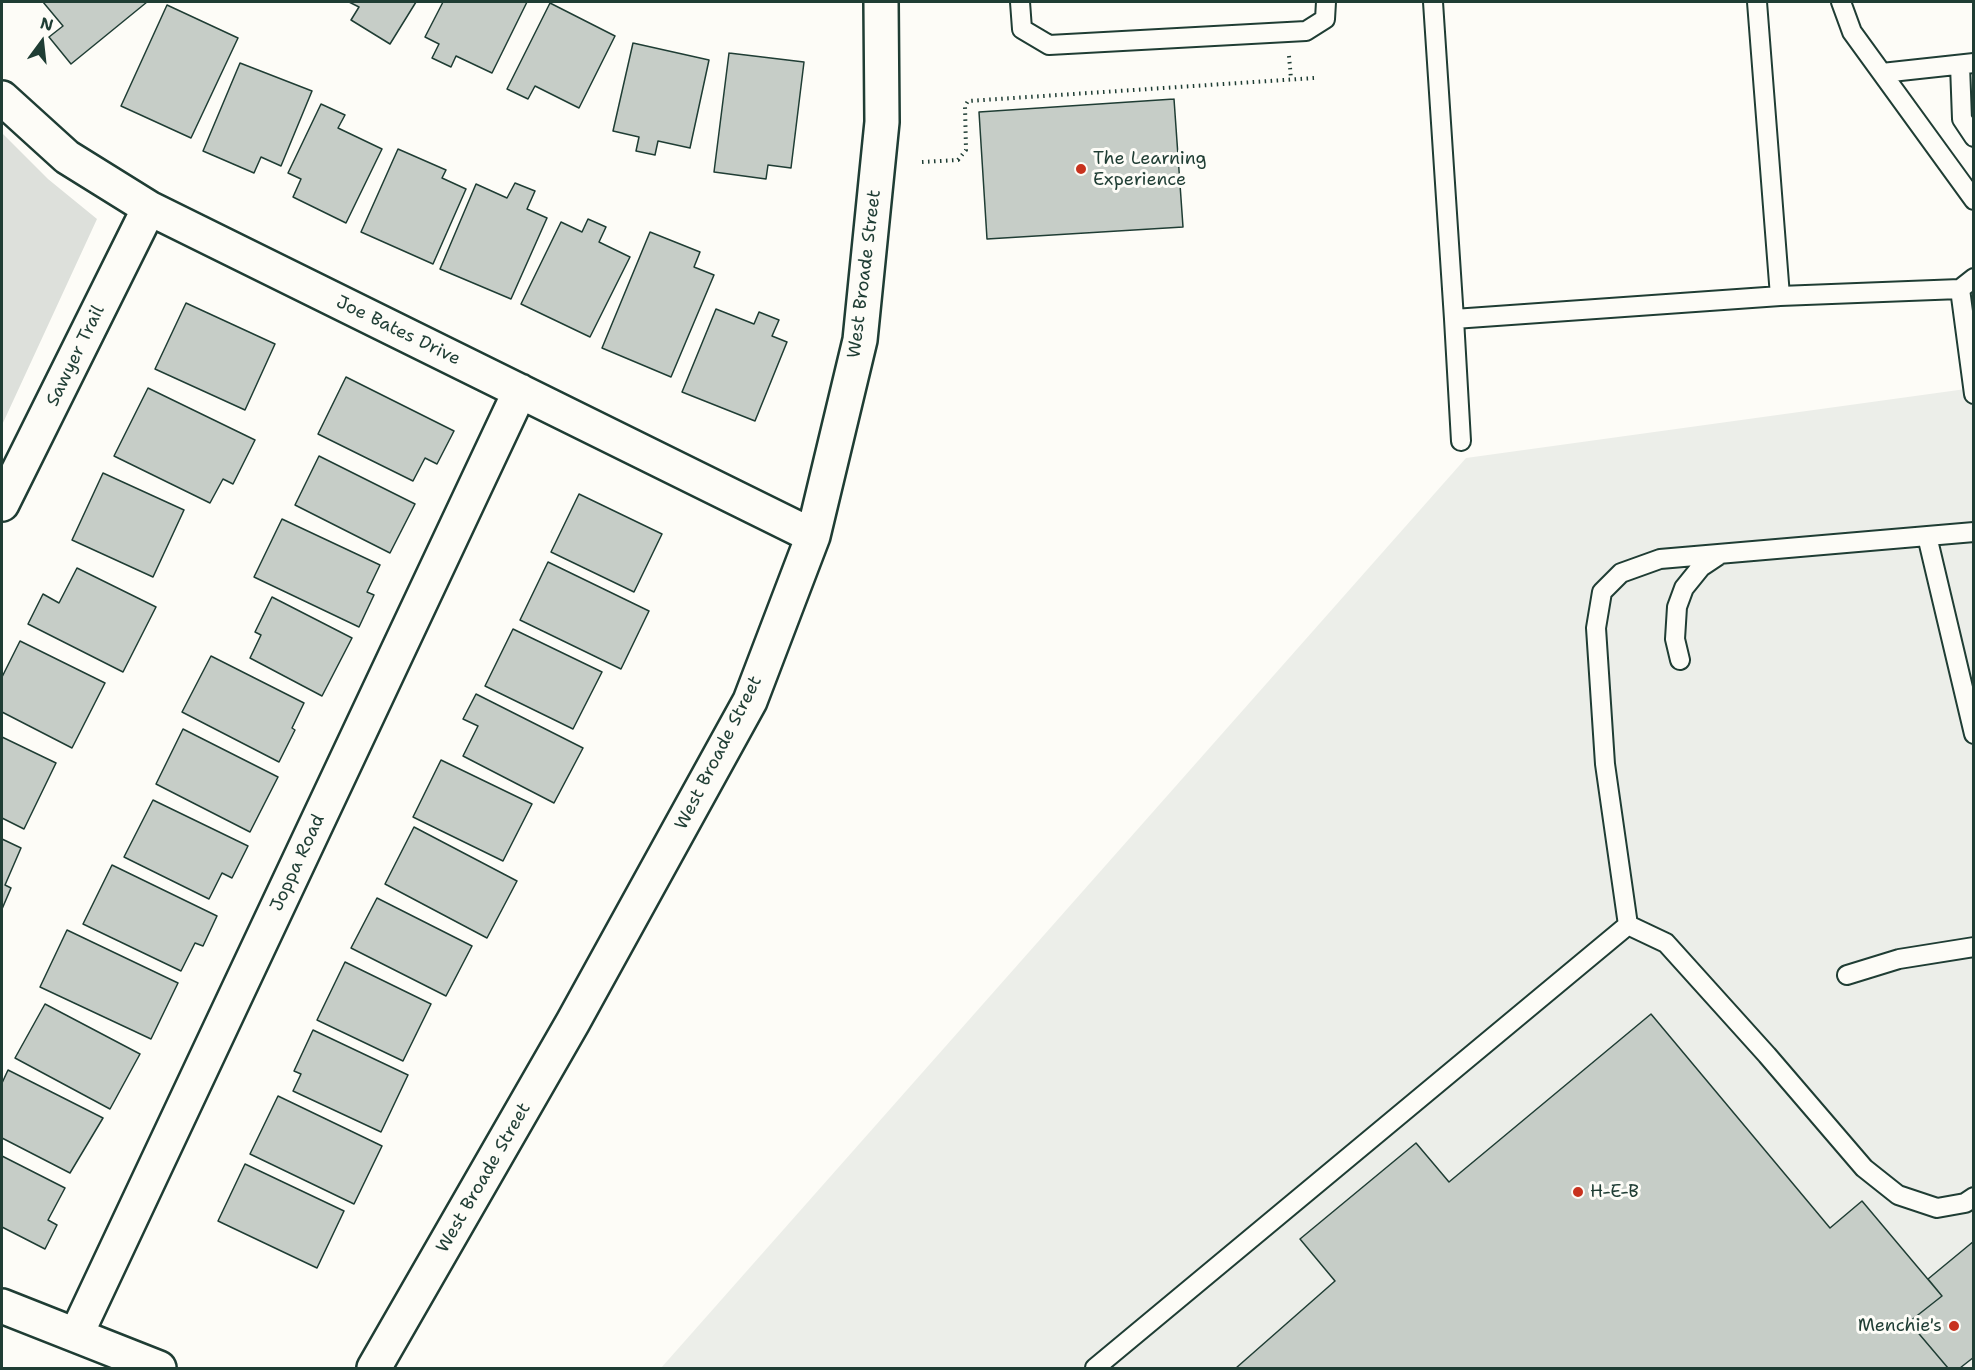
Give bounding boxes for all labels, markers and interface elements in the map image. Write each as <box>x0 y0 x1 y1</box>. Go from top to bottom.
north arrow <box>12 12 72 72</box>
text: N <box>38 12 56 36</box>
place label: The Learning Experience <box>1093 148 1207 190</box>
marker: The Learning Experience <box>1074 162 1088 176</box>
street label: West Broade Street <box>844 189 886 359</box>
street label: Joe Bates Drive <box>332 292 464 370</box>
street label: Sawyer Trail <box>42 302 110 410</box>
street label: West Broade Street <box>671 673 767 833</box>
street label: Joppa Road <box>266 811 330 915</box>
street label: West Broade Street <box>432 1099 536 1257</box>
place label: H-E-B <box>1590 1181 1639 1203</box>
marker: H-E-B <box>1571 1185 1585 1199</box>
place label: Menchie's <box>1858 1315 1942 1337</box>
marker: Menchie's <box>1947 1319 1961 1333</box>

